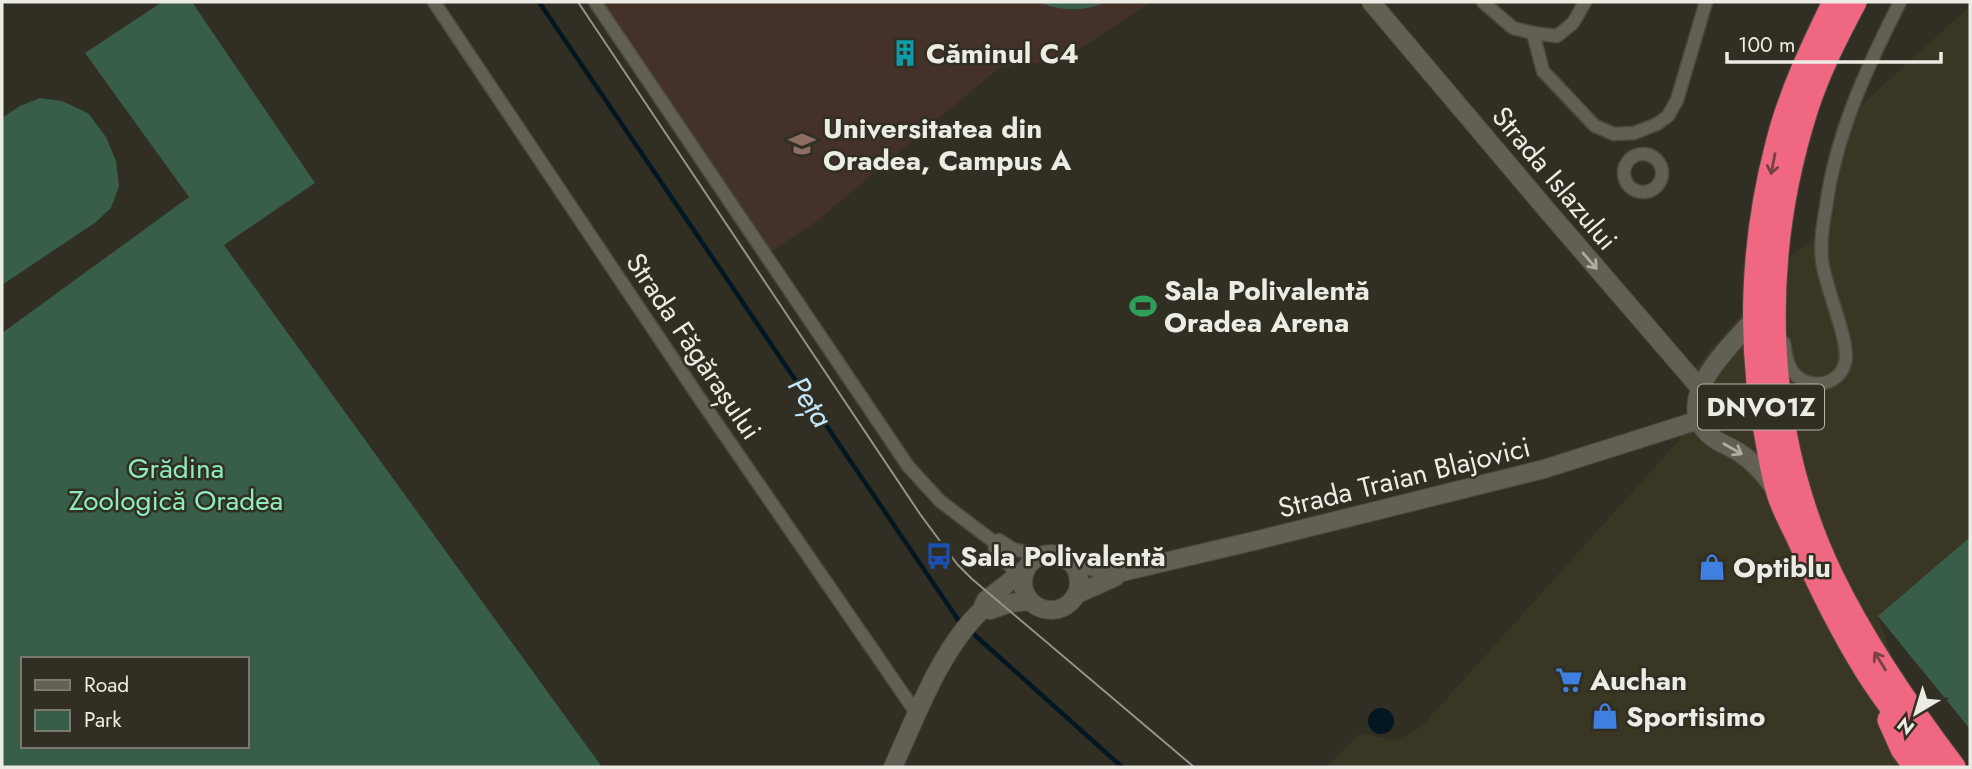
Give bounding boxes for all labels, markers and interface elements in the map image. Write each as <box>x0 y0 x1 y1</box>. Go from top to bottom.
scale bar <box>1727 21 1940 65</box>
text: 100 m <box>1738 30 1795 60</box>
place label: Căminul C4 <box>926 33 1079 74</box>
building icon: Căminul C4 <box>890 38 920 68</box>
street label: Strada Islazului <box>1482 97 1627 259</box>
place label: Universitatea din Oradea, Campus A <box>823 108 1072 181</box>
school or university icon: Universitatea din Oradea, Campus A <box>787 129 817 159</box>
one-way arrow <box>1765 152 1779 175</box>
street label: Strada Făgărașului <box>616 245 771 448</box>
one-way arrow <box>1582 252 1598 270</box>
place label: Sala Polivalentă Oradea Arena <box>1164 270 1370 343</box>
sports icon: Sala Polivalentă Oradea Arena <box>1128 291 1158 321</box>
water label: Peța <box>778 367 843 436</box>
road number: DNVO1Z <box>1698 384 1824 430</box>
street label: Strada Traian Blajovici <box>1274 426 1534 529</box>
one-way arrow <box>1722 442 1742 456</box>
park label: Grădina Zoologică Oradea <box>69 448 283 521</box>
place label: Sala Polivalentă <box>960 536 1166 577</box>
bus stop icon: Sala Polivalentă <box>924 541 954 571</box>
place label: Optiblu <box>1733 547 1831 588</box>
shop icon: Optiblu <box>1697 552 1727 582</box>
one-way arrow <box>1873 652 1887 672</box>
legend <box>21 657 248 748</box>
place label: Auchan <box>1589 660 1687 701</box>
supermarket icon: Auchan <box>1554 665 1584 695</box>
text: Road <box>84 670 129 700</box>
north arrow <box>1881 678 1951 748</box>
place label: Sportisimo <box>1626 696 1765 737</box>
shop icon: Sportisimo <box>1590 701 1620 731</box>
text: Park <box>84 705 122 735</box>
text: N <box>1892 711 1920 741</box>

